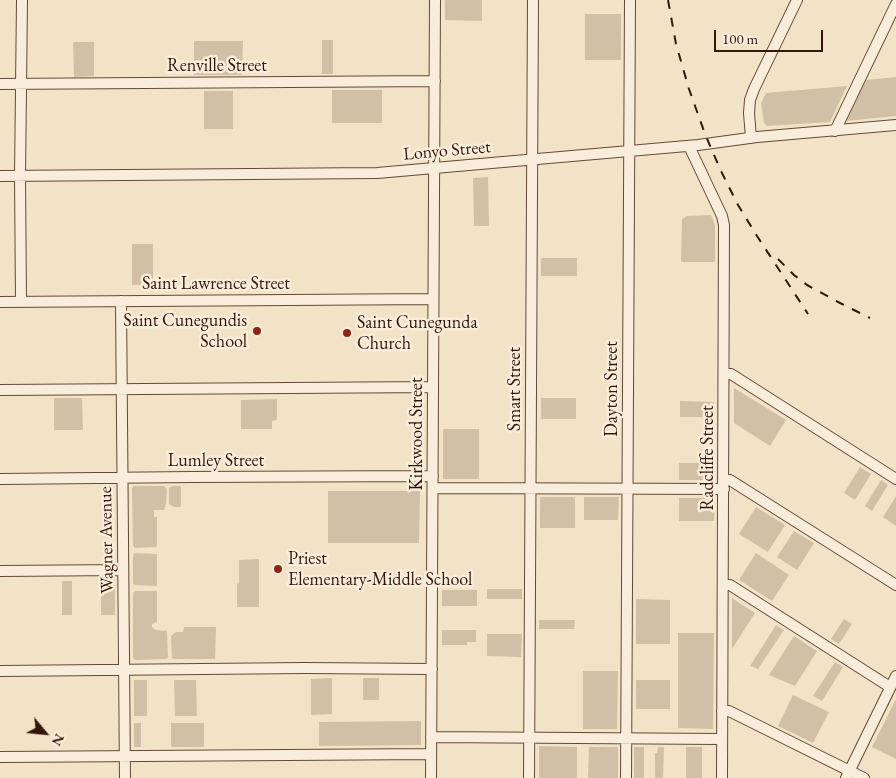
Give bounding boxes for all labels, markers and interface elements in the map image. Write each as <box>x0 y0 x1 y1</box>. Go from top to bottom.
scale bar <box>716 20 825 52</box>
text: 100 m <box>722 29 758 48</box>
street label: Renville Street <box>167 55 267 77</box>
street label: Lonyo Street <box>402 136 492 166</box>
street label: Saint Lawrence Street <box>142 273 290 295</box>
place label: Saint Cunegundis School <box>123 310 247 352</box>
place label: Saint Cunegunda Church <box>357 312 478 354</box>
marker: Saint Cunegundis School <box>251 325 263 337</box>
marker: Saint Cunegunda Church <box>341 327 353 339</box>
street label: Dayton Street <box>601 341 623 437</box>
street label: Smart Street <box>504 347 526 431</box>
street label: Kirkwood Street <box>406 377 428 491</box>
street label: Radcliffe Street <box>697 405 719 511</box>
street label: Lumley Street <box>168 450 264 472</box>
street label: Wagner Avenue <box>95 486 119 594</box>
place label: Priest Elementary‑Middle School <box>288 548 472 590</box>
marker: Priest Elementary‑Middle School <box>272 563 284 575</box>
north arrow <box>20 708 70 758</box>
text: N <box>48 731 69 749</box>

